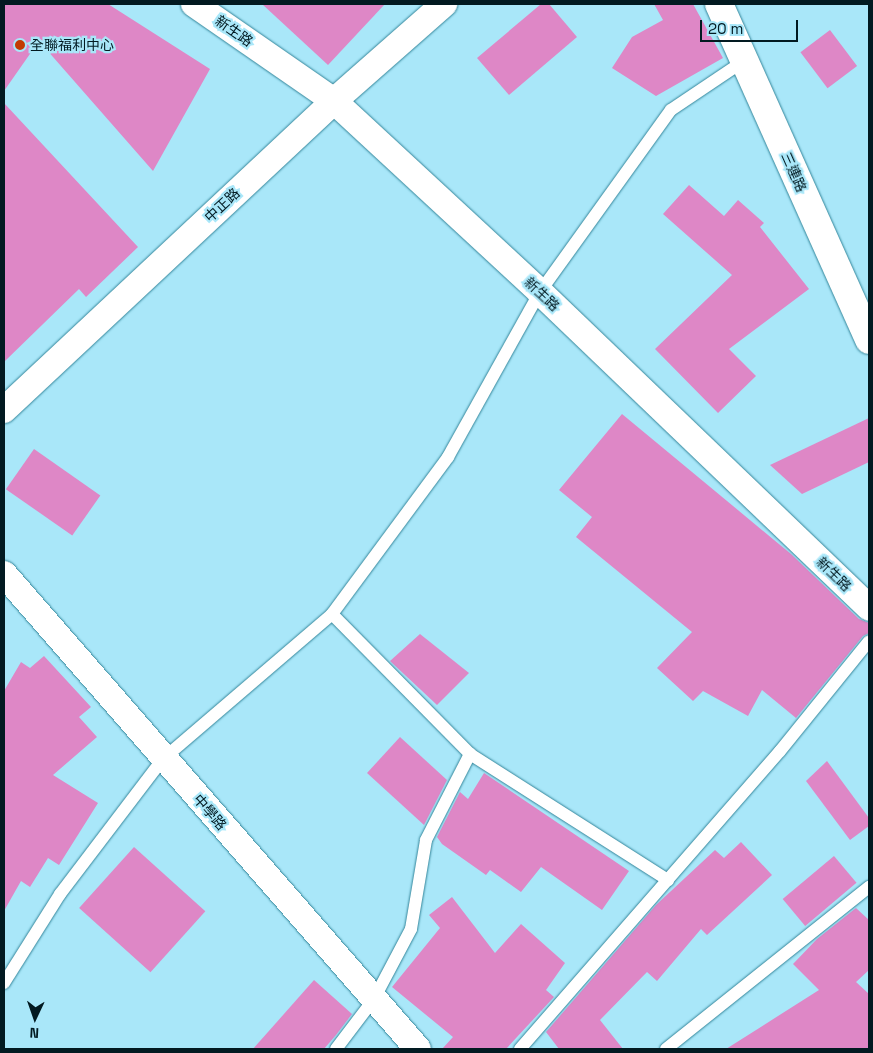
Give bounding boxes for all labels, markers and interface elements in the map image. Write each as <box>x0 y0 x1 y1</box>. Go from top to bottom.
scale bar <box>703 10 800 42</box>
street label: 新生路 <box>212 12 256 50</box>
text: 20 m <box>708 19 743 38</box>
place label: 全聯福利中心 <box>30 37 114 53</box>
marker: 全聯福利中心 <box>14 39 26 51</box>
street label: 三連路 <box>778 149 810 195</box>
street label: 中正路 <box>201 185 243 225</box>
street label: 新生路 <box>521 274 563 314</box>
street label: 新生路 <box>813 553 855 595</box>
street label: 中學路 <box>190 791 230 833</box>
north arrow <box>10 993 60 1043</box>
text: N <box>29 1024 39 1042</box>

